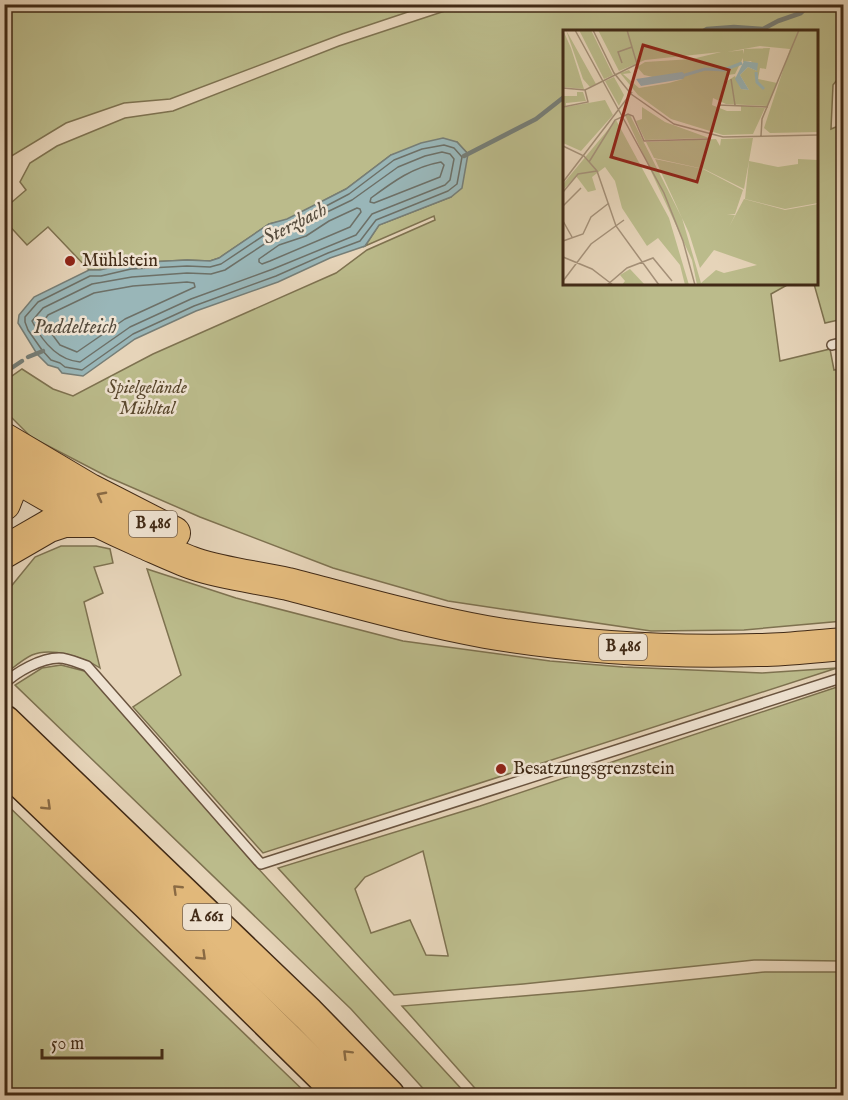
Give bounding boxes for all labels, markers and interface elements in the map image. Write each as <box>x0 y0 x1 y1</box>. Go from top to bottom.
inset map <box>563 30 818 285</box>
water label: Sterzbach <box>259 197 332 251</box>
place label: Mühlstein <box>82 250 158 273</box>
marker: Mühlstein <box>63 254 77 268</box>
water label: Paddelteich <box>33 315 117 340</box>
park label: Spielgelände Mühltal <box>107 377 187 421</box>
one-way arrow <box>97 492 107 503</box>
road number: B 486 <box>129 511 177 537</box>
road number: B 486 <box>599 634 647 660</box>
place label: Besatzungsgrenzstein <box>513 758 675 781</box>
marker: Besatzungsgrenzstein <box>494 762 508 776</box>
one-way arrow <box>40 799 50 810</box>
one-way arrow <box>174 885 185 896</box>
road number: A 661 <box>183 904 231 930</box>
one-way arrow <box>196 949 206 960</box>
scale bar <box>42 1022 162 1060</box>
text: 50 m <box>51 1033 84 1056</box>
one-way arrow <box>344 1050 355 1061</box>

